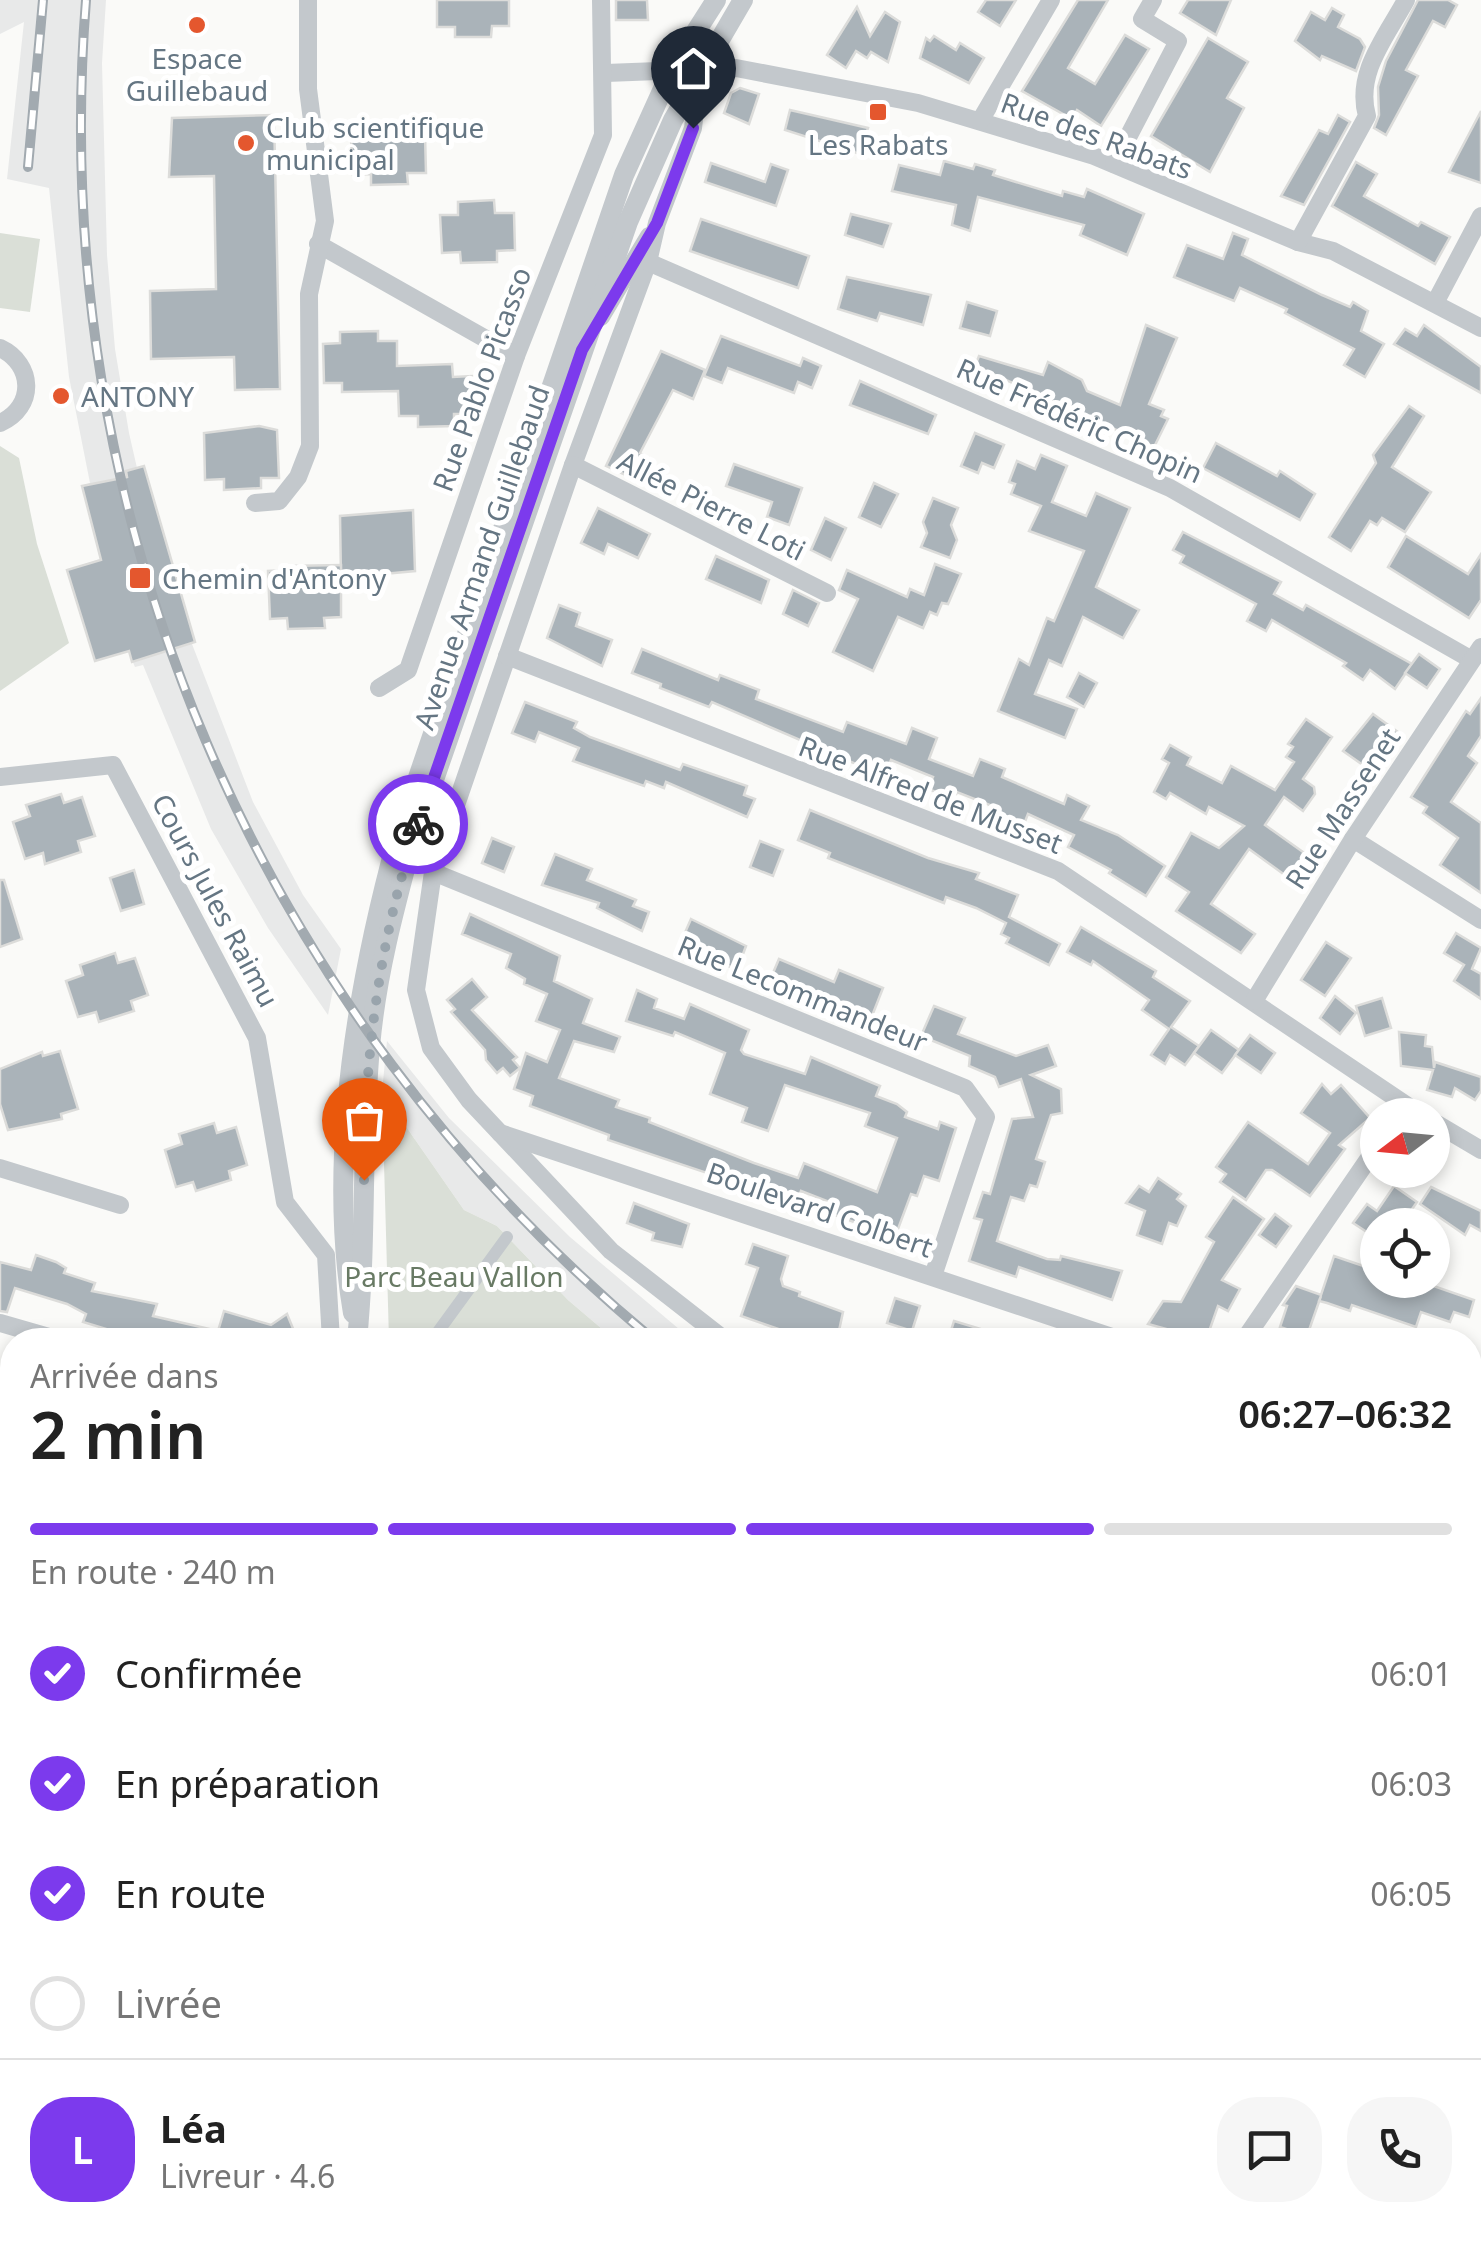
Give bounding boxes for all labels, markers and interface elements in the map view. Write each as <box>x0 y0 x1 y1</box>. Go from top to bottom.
marker: Espace Guillebaud <box>186 14 208 36</box>
pin <box>651 26 736 129</box>
place label: Espace Guillebaud <box>126 39 268 109</box>
icon: home <box>666 41 721 96</box>
street label: Rue des Rabats <box>996 83 1198 187</box>
marker: Les Rabats <box>867 101 889 123</box>
place label: Club scientifique municipal <box>266 108 484 178</box>
place label: Les Rabats <box>808 125 948 163</box>
marker: Club scientifique municipal <box>235 132 257 154</box>
street label: Rue Pablo Picasso <box>423 262 539 496</box>
street label: Rue Frédéric Chopin <box>951 349 1209 491</box>
place label: ANTONY <box>81 377 194 415</box>
street label: Avenue Armand Guillebaud <box>404 380 558 734</box>
marker: ANTONY <box>50 385 72 407</box>
street label: Allée Pierre Loti <box>612 441 812 569</box>
place label: Chemin d'Antony <box>162 559 387 597</box>
marker: Chemin d'Antony <box>127 565 153 591</box>
street label: Rue Massenet <box>1276 720 1408 896</box>
street label: Rue Alfred de Musset <box>794 726 1068 862</box>
courier <box>368 774 468 874</box>
street label: Cours Jules Raimu <box>144 787 288 1013</box>
icon: bike <box>391 797 446 852</box>
street label: Rue Lecommandeur <box>673 926 934 1061</box>
pin <box>322 1078 407 1181</box>
icon: bag <box>337 1093 392 1148</box>
north arrow <box>1360 1098 1450 1188</box>
map controls <box>1360 1098 1450 1298</box>
street label: Boulevard Colbert <box>702 1152 938 1266</box>
button: locate <box>1360 1208 1450 1298</box>
park label: Parc Beau Vallon <box>344 1257 564 1295</box>
text: Arrivée dans <box>30 1354 219 1397</box>
text: 06:27–06:32 <box>1238 1387 1452 1439</box>
text: 2 min <box>30 1390 206 1478</box>
text: En route · 240 m <box>30 1550 276 1593</box>
icon: check <box>30 1646 85 1701</box>
text: Confirmée <box>115 1647 302 1699</box>
text: 06:01 <box>1370 1652 1452 1695</box>
icon: check <box>30 1756 85 1811</box>
text: En préparation <box>115 1757 380 1809</box>
text: 06:03 <box>1370 1762 1452 1805</box>
icon: check <box>30 1866 85 1921</box>
text: En route <box>115 1867 266 1919</box>
text: 06:05 <box>1370 1872 1452 1915</box>
text: Livrée <box>115 1977 222 2029</box>
button: chat <box>1217 2097 1322 2202</box>
button: phone <box>1347 2097 1452 2202</box>
text: Léa <box>160 2102 227 2154</box>
text: L <box>72 2123 93 2175</box>
text: Livreur · 4.6 <box>160 2154 335 2197</box>

